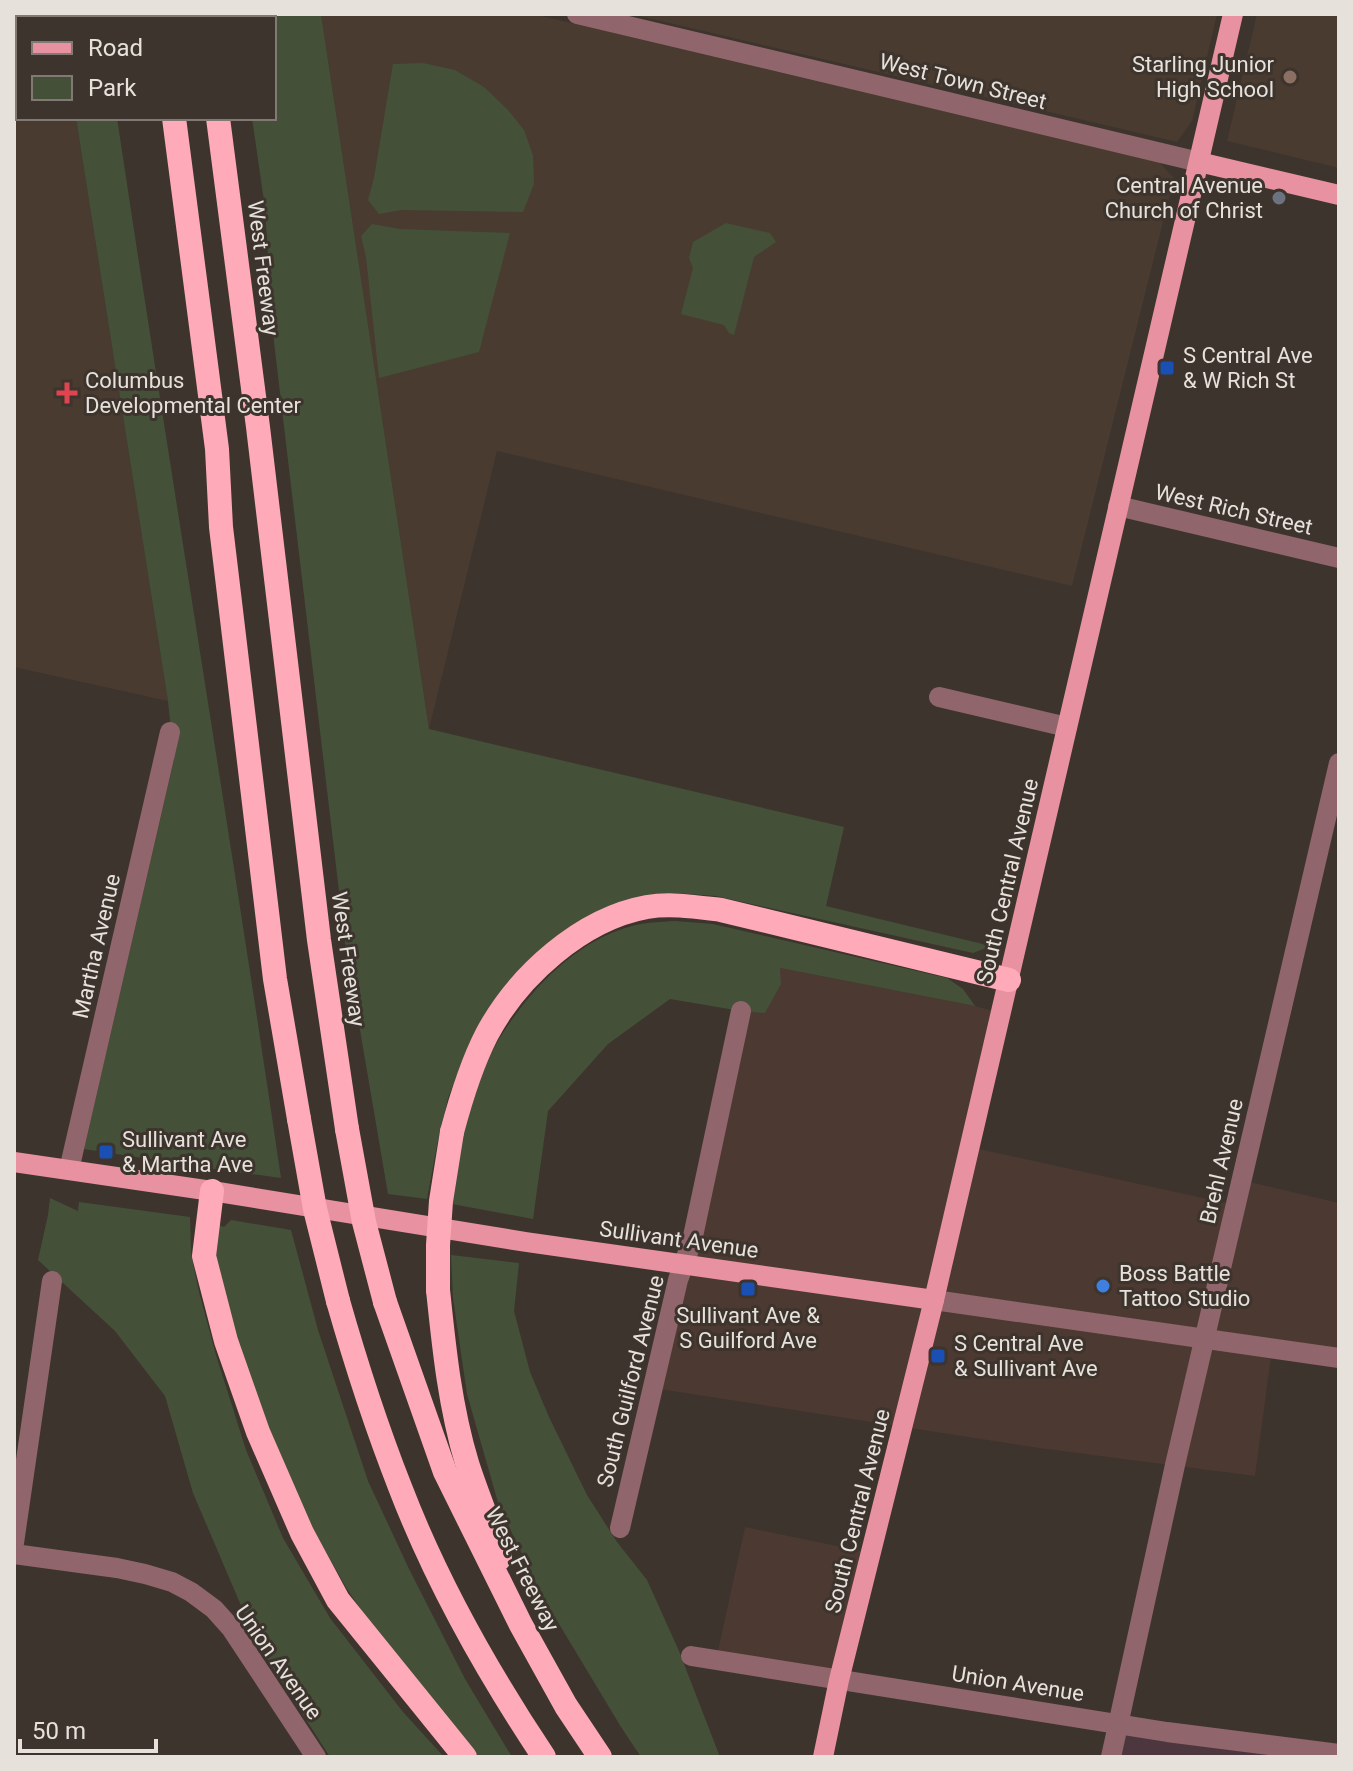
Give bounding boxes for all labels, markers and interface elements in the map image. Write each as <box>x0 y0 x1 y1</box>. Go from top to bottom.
legend <box>16 16 276 120</box>
text: Road <box>88 34 143 62</box>
street label: West Town Street <box>877 49 1049 114</box>
place label: Starling Junior High School <box>1132 52 1275 102</box>
marker: Starling Junior High School <box>1281 68 1299 86</box>
text: Park <box>88 74 137 102</box>
place label: Central Avenue Church of Christ <box>1105 173 1263 223</box>
marker: Central Avenue Church of Christ <box>1270 189 1288 207</box>
street label: West Freeway <box>243 199 284 338</box>
place label: S Central Ave & W Rich St <box>1183 343 1313 393</box>
marker: S Central Ave & W Rich St <box>1158 359 1176 377</box>
place label: Columbus Developmental Center <box>85 368 301 418</box>
marker: Columbus Developmental Center <box>56 382 78 404</box>
street label: West Rich Street <box>1153 479 1315 540</box>
street label: South Central Avenue <box>972 776 1043 986</box>
street label: Martha Avenue <box>68 871 125 1021</box>
street label: West Freeway <box>327 890 370 1029</box>
street label: Brehl Avenue <box>1195 1096 1248 1226</box>
place label: Sullivant Ave & Martha Ave <box>122 1127 253 1177</box>
marker: Sullivant Ave & Martha Ave <box>97 1143 115 1161</box>
street label: Sullivant Avenue <box>598 1216 760 1263</box>
place label: Boss Battle Tattoo Studio <box>1119 1261 1250 1311</box>
street label: South Guilford Avenue <box>592 1273 669 1490</box>
marker: Boss Battle Tattoo Studio <box>1094 1277 1112 1295</box>
marker: Sullivant Ave & S Guilford Ave <box>739 1280 757 1298</box>
place label: Sullivant Ave & S Guilford Ave <box>676 1303 820 1353</box>
place label: S Central Ave & Sullivant Ave <box>954 1331 1098 1381</box>
marker: S Central Ave & Sullivant Ave <box>929 1347 947 1365</box>
street label: South Central Avenue <box>820 1406 895 1616</box>
street label: West Freeway <box>481 1503 565 1636</box>
street label: Union Avenue <box>230 1600 327 1724</box>
street label: Union Avenue <box>950 1661 1086 1706</box>
scale bar <box>20 1703 156 1753</box>
text: 50 m <box>32 1717 86 1745</box>

